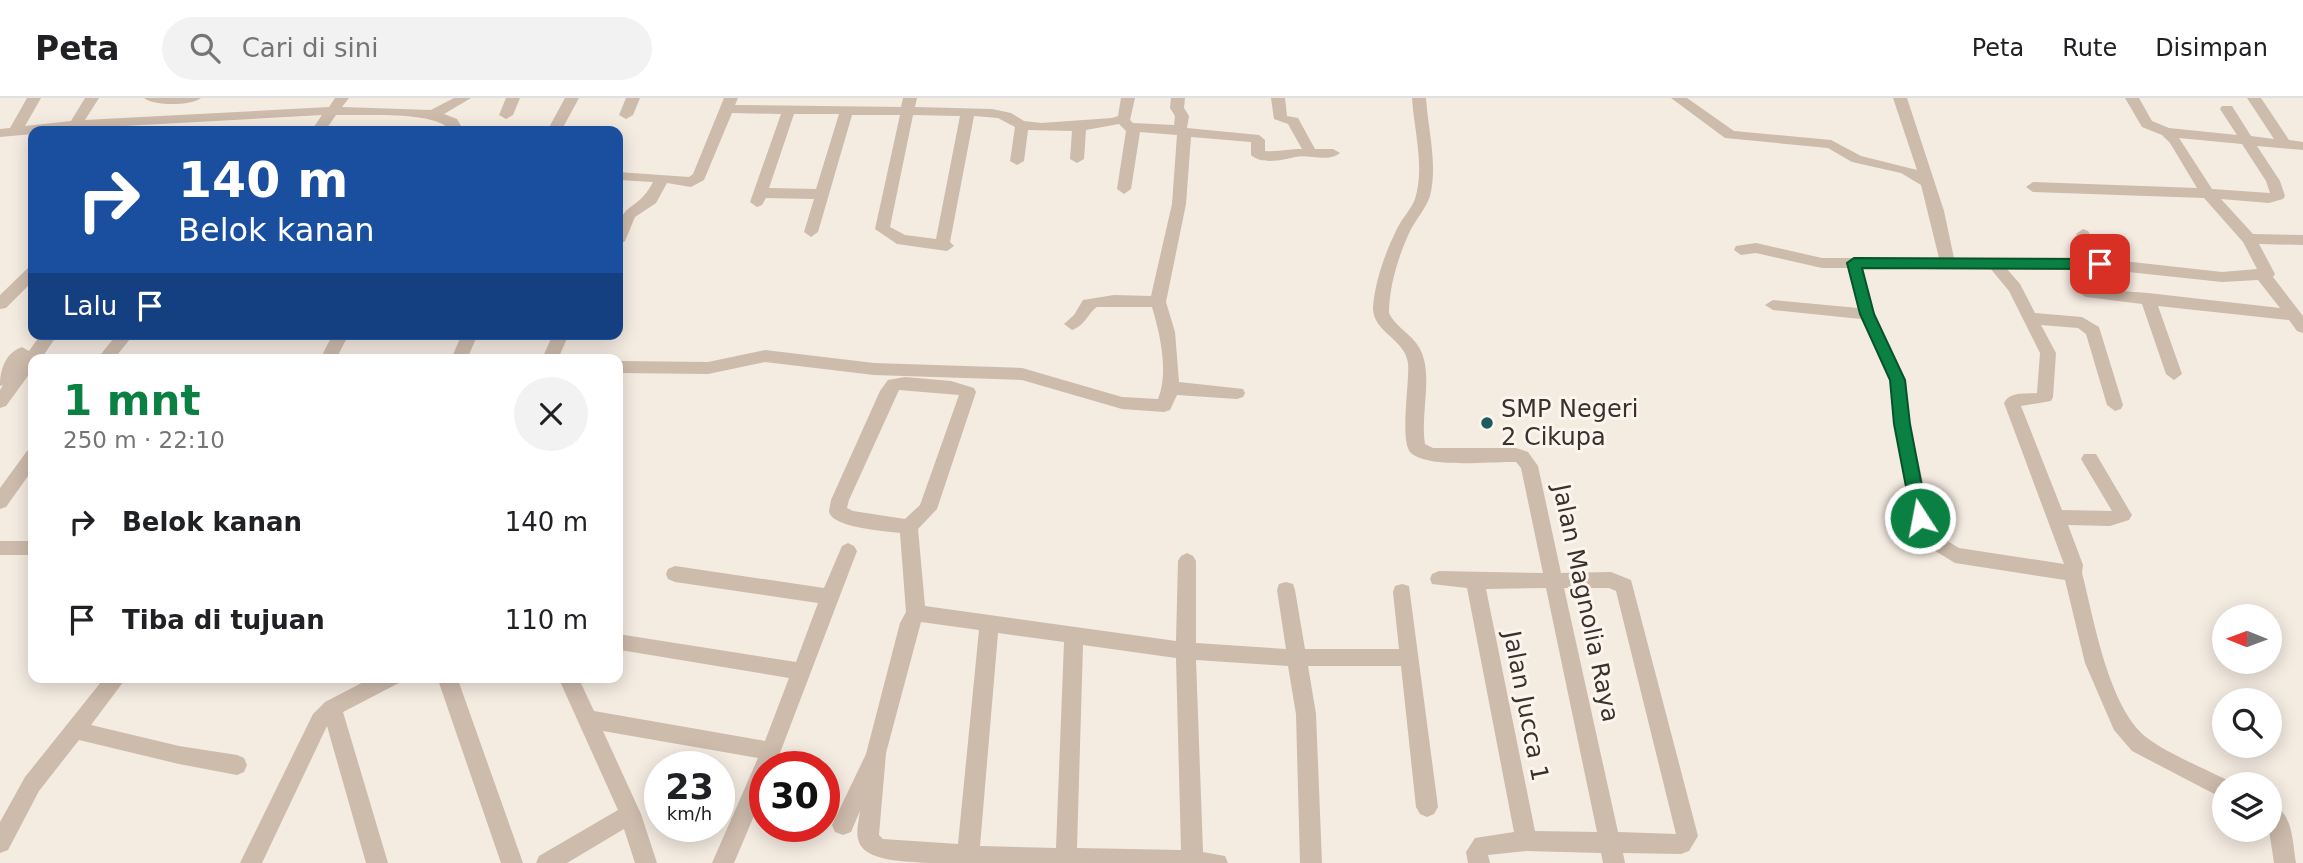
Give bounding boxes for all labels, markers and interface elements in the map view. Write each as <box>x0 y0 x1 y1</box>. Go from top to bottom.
search box <box>162 17 652 80</box>
text: Peta <box>35 29 120 68</box>
icon: search <box>186 29 224 67</box>
text: Cari di sini <box>242 33 378 63</box>
text: Peta <box>1972 34 2024 62</box>
text: Rute <box>2062 34 2117 62</box>
text: Disimpan <box>2155 34 2268 62</box>
text: 140 m <box>178 152 348 209</box>
icon: right <box>63 154 154 245</box>
text: Belok kanan <box>178 211 375 249</box>
pin <box>2070 234 2130 294</box>
icon: arrive <box>2081 245 2119 283</box>
icon: arrive <box>131 287 169 325</box>
text: Lalu <box>63 291 117 321</box>
text: 1 mnt <box>63 376 201 425</box>
button: close <box>514 377 588 451</box>
place label: SMP Negeri 2 Cikupa <box>1501 395 1638 451</box>
marker: SMP Negeri 2 Cikupa <box>1479 415 1495 431</box>
text: 250 m · 22:10 <box>63 427 225 453</box>
street label: Jalan Magnolia Raya <box>1547 480 1625 724</box>
position arrow <box>1883 481 1957 555</box>
icon: right <box>63 503 101 541</box>
text: Belok kanan <box>122 507 302 537</box>
text: 140 m <box>505 507 588 537</box>
icon: arrive <box>63 601 101 639</box>
north arrow <box>2212 604 2282 674</box>
map controls <box>2212 604 2282 842</box>
text: Tiba di tujuan <box>122 605 325 635</box>
text: 110 m <box>505 605 588 635</box>
street label: Jalan Jucca 1 <box>1497 627 1554 783</box>
button: search <box>2212 688 2282 758</box>
speed limit sign: 30 <box>749 751 840 842</box>
text: 23 <box>665 767 714 807</box>
button: layers <box>2212 772 2282 842</box>
text: km/h <box>667 803 712 824</box>

